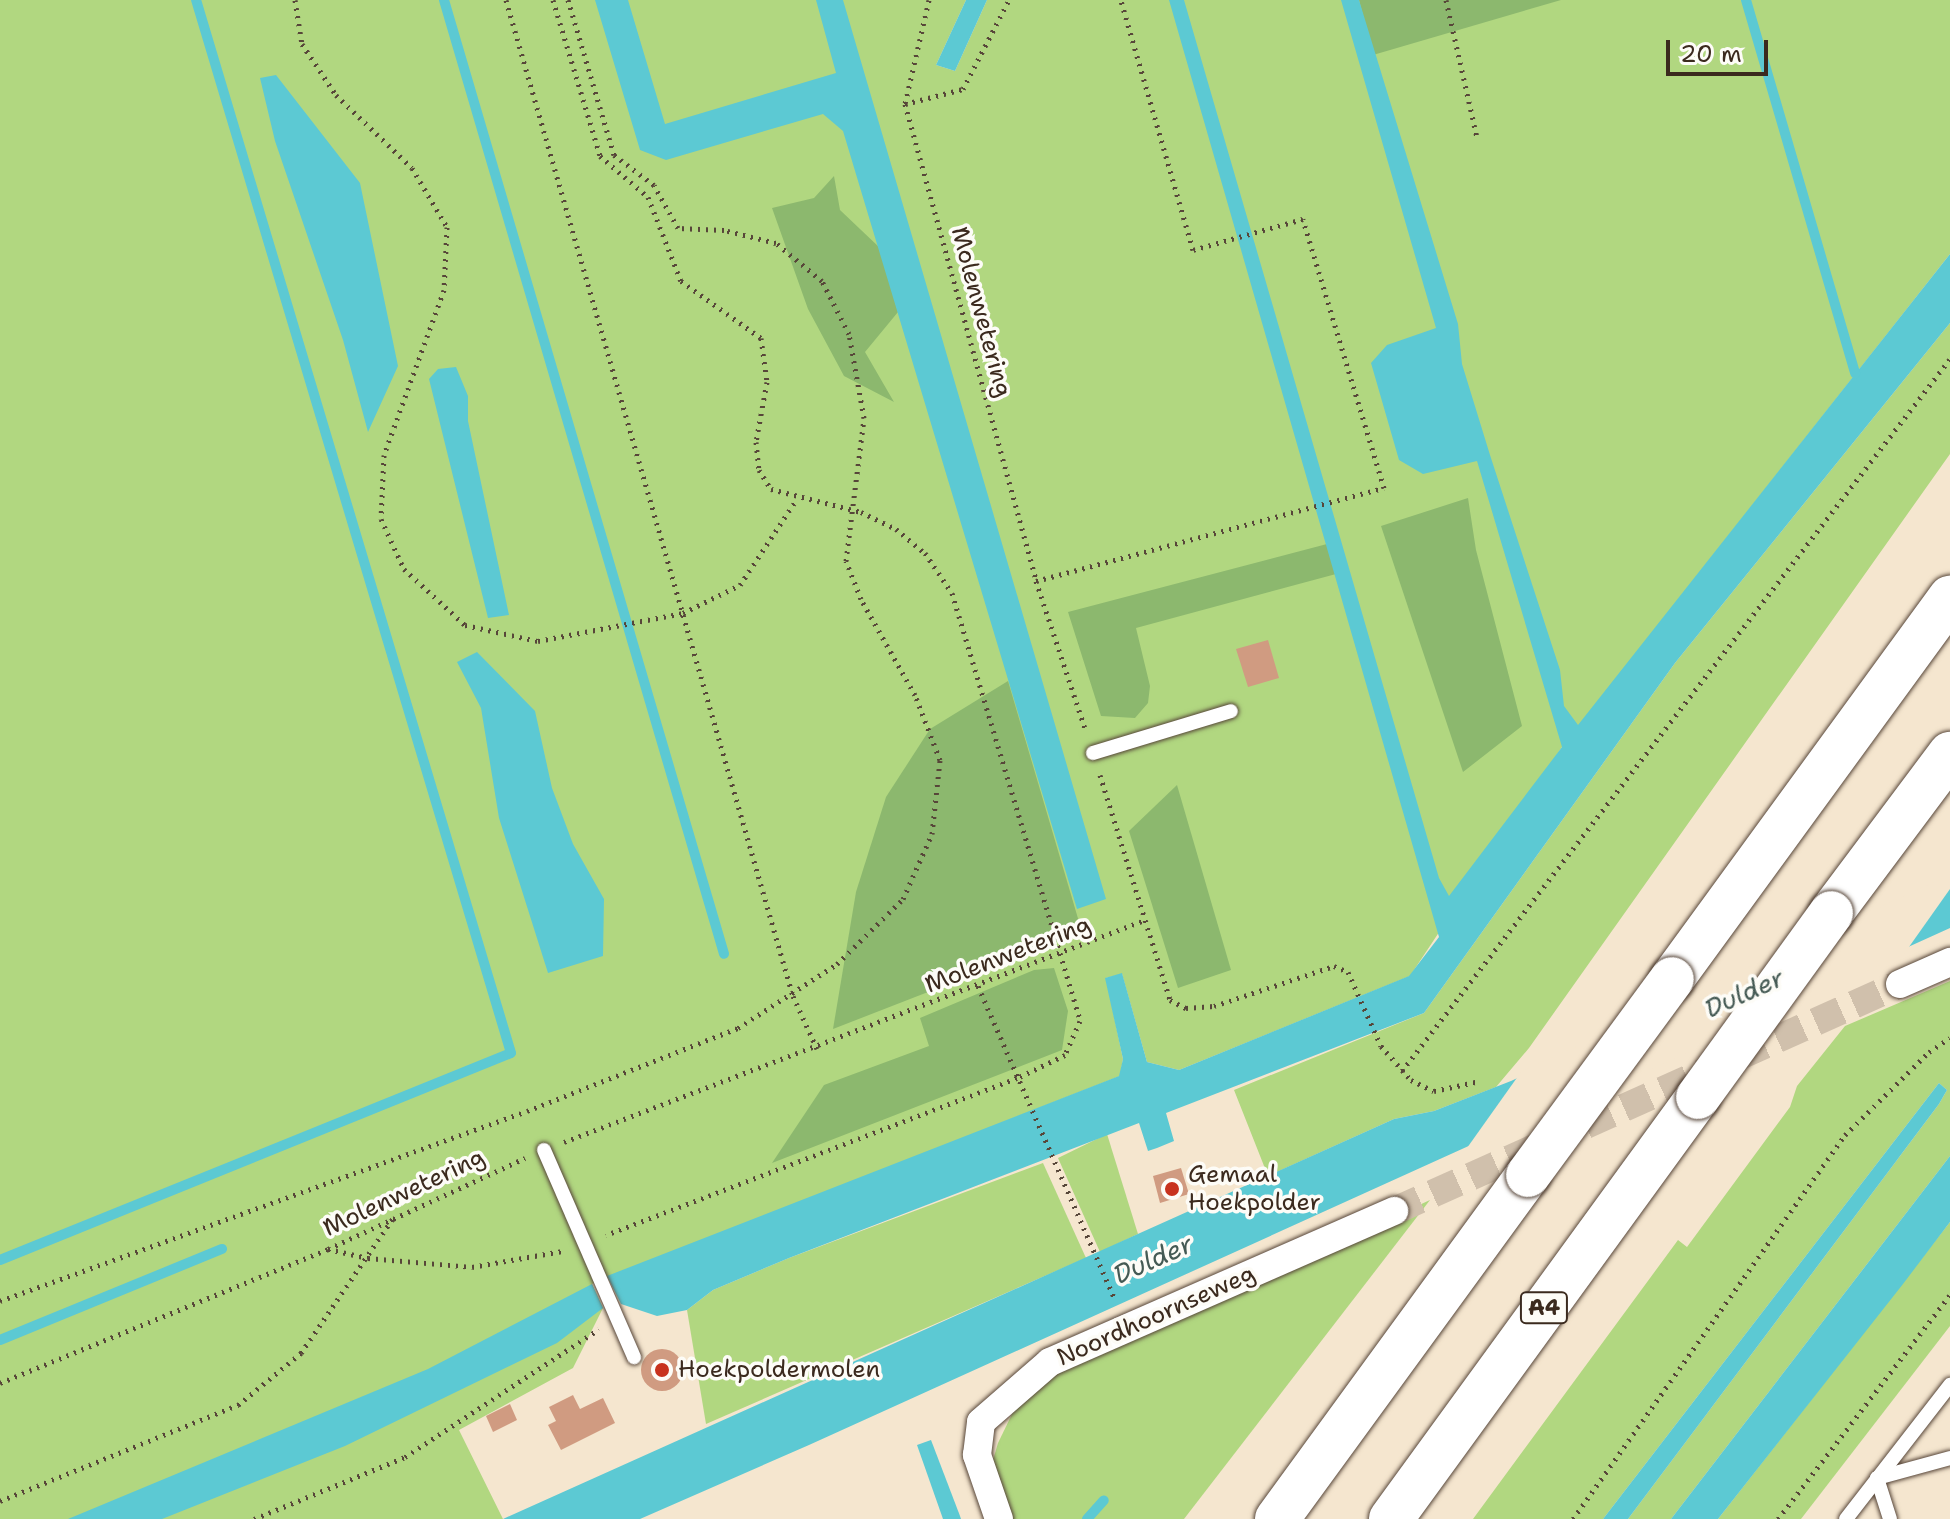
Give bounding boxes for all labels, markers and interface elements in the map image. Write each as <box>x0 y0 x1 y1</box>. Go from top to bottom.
scale bar <box>1670 24 1772 74</box>
text: 20 m <box>1680 38 1742 70</box>
street label: Molenwetering <box>944 224 1018 400</box>
street label: Molenwetering <box>921 910 1095 1000</box>
water label: Dulder <box>1699 962 1789 1024</box>
street label: Molenwetering <box>319 1143 489 1243</box>
place label: Gemaal Hoekpolder <box>1188 1161 1321 1217</box>
marker: Gemaal Hoekpolder <box>1163 1180 1181 1198</box>
water label: Dulder <box>1108 1228 1198 1290</box>
street label: Noordhoornseweg <box>1052 1259 1260 1373</box>
road number: A4 <box>1518 1290 1570 1326</box>
place label: Hoekpoldermolen <box>678 1356 880 1384</box>
marker: Hoekpoldermolen <box>653 1361 671 1379</box>

